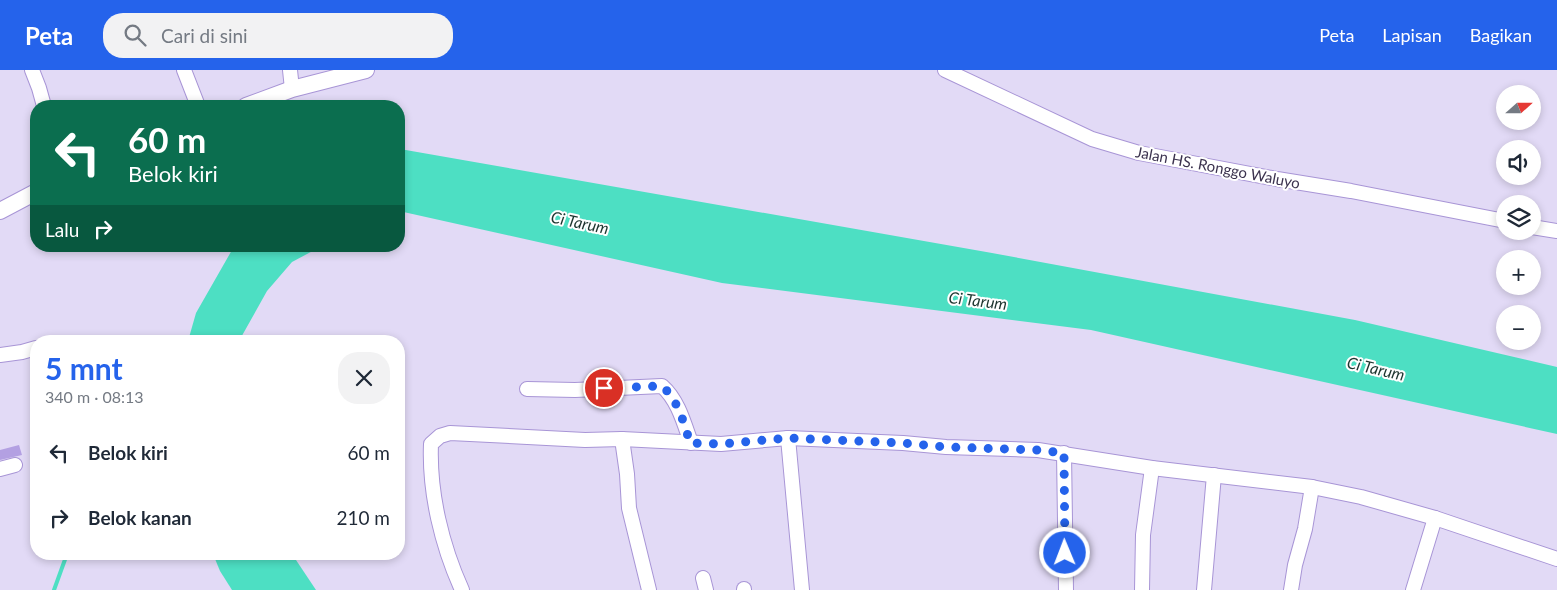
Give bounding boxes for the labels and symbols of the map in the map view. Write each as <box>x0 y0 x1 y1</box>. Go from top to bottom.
north arrow <box>1496 85 1541 130</box>
street label: Jalan HS. Ronggo Waluyo <box>1134 142 1302 192</box>
water label: Ci Tarum <box>549 207 611 237</box>
water label: Ci Tarum <box>948 287 1008 313</box>
water label: Ci Tarum <box>1345 352 1407 384</box>
pin <box>583 367 625 409</box>
position arrow <box>1038 526 1090 578</box>

